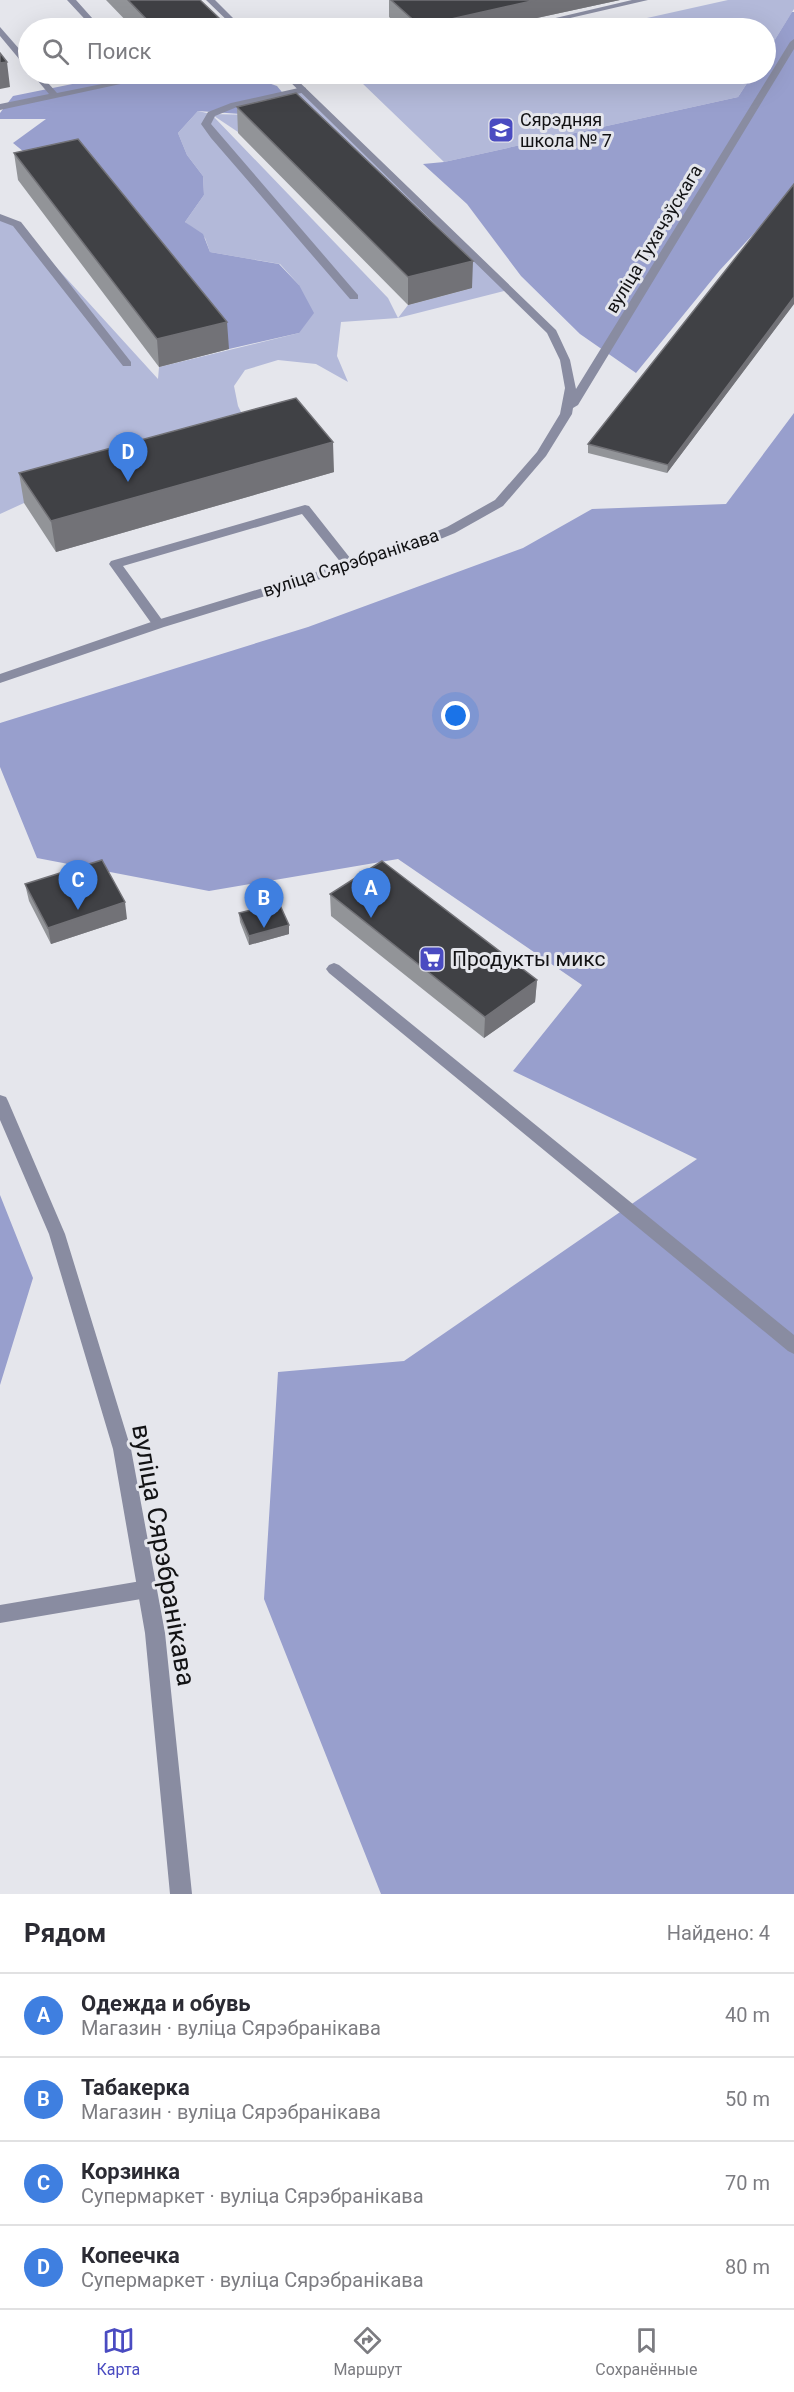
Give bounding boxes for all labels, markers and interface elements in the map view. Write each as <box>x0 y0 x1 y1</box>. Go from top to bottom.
search box <box>18 18 776 84</box>
icon: search <box>39 35 72 68</box>
text: Поиск <box>87 39 151 64</box>
place label: Сярэдняя школа № 7 <box>520 109 612 151</box>
school or university icon: Сярэдняя школа № 7 <box>486 115 516 145</box>
street label: вуліца Тухачэўскага <box>601 161 706 317</box>
pin: D <box>108 432 148 482</box>
street label: вуліца Сярэбранікава <box>260 524 441 601</box>
your location <box>441 701 470 730</box>
pin: C <box>58 860 98 910</box>
pin: A <box>352 868 391 918</box>
pin: B <box>244 878 284 928</box>
supermarket icon: Продукты микс <box>417 944 447 974</box>
place label: Продукты микс <box>452 947 605 971</box>
street label: вуліца Сярэбранікава <box>126 1422 202 1688</box>
text: Рядом <box>24 1918 106 1948</box>
text: Найдено: 4 <box>667 1921 770 1945</box>
text: Одежда и обувь <box>81 1991 251 2016</box>
text: A <box>37 2003 50 2027</box>
text: 40 m <box>725 2003 770 2027</box>
text: Магазин · вуліца Сярэбранікава <box>81 2016 381 2040</box>
text: Табакерка <box>81 2075 190 2100</box>
text: B <box>37 2087 50 2111</box>
text: 50 m <box>725 2087 770 2111</box>
text: Магазин · вуліца Сярэбранікава <box>81 2100 381 2124</box>
text: Корзинка <box>81 2159 180 2184</box>
text: C <box>37 2171 50 2195</box>
text: 70 m <box>725 2171 770 2195</box>
text: Супермаркет · вуліца Сярэбранікава <box>81 2184 424 2208</box>
text: Копеечка <box>81 2243 180 2268</box>
text: D <box>37 2255 50 2279</box>
text: 80 m <box>725 2255 770 2279</box>
text: Супермаркет · вуліца Сярэбранікава <box>81 2268 424 2292</box>
tab: Карта <box>97 2324 140 2379</box>
tab: Маршрут <box>333 2324 402 2379</box>
tab: Сохранённые <box>595 2324 697 2379</box>

